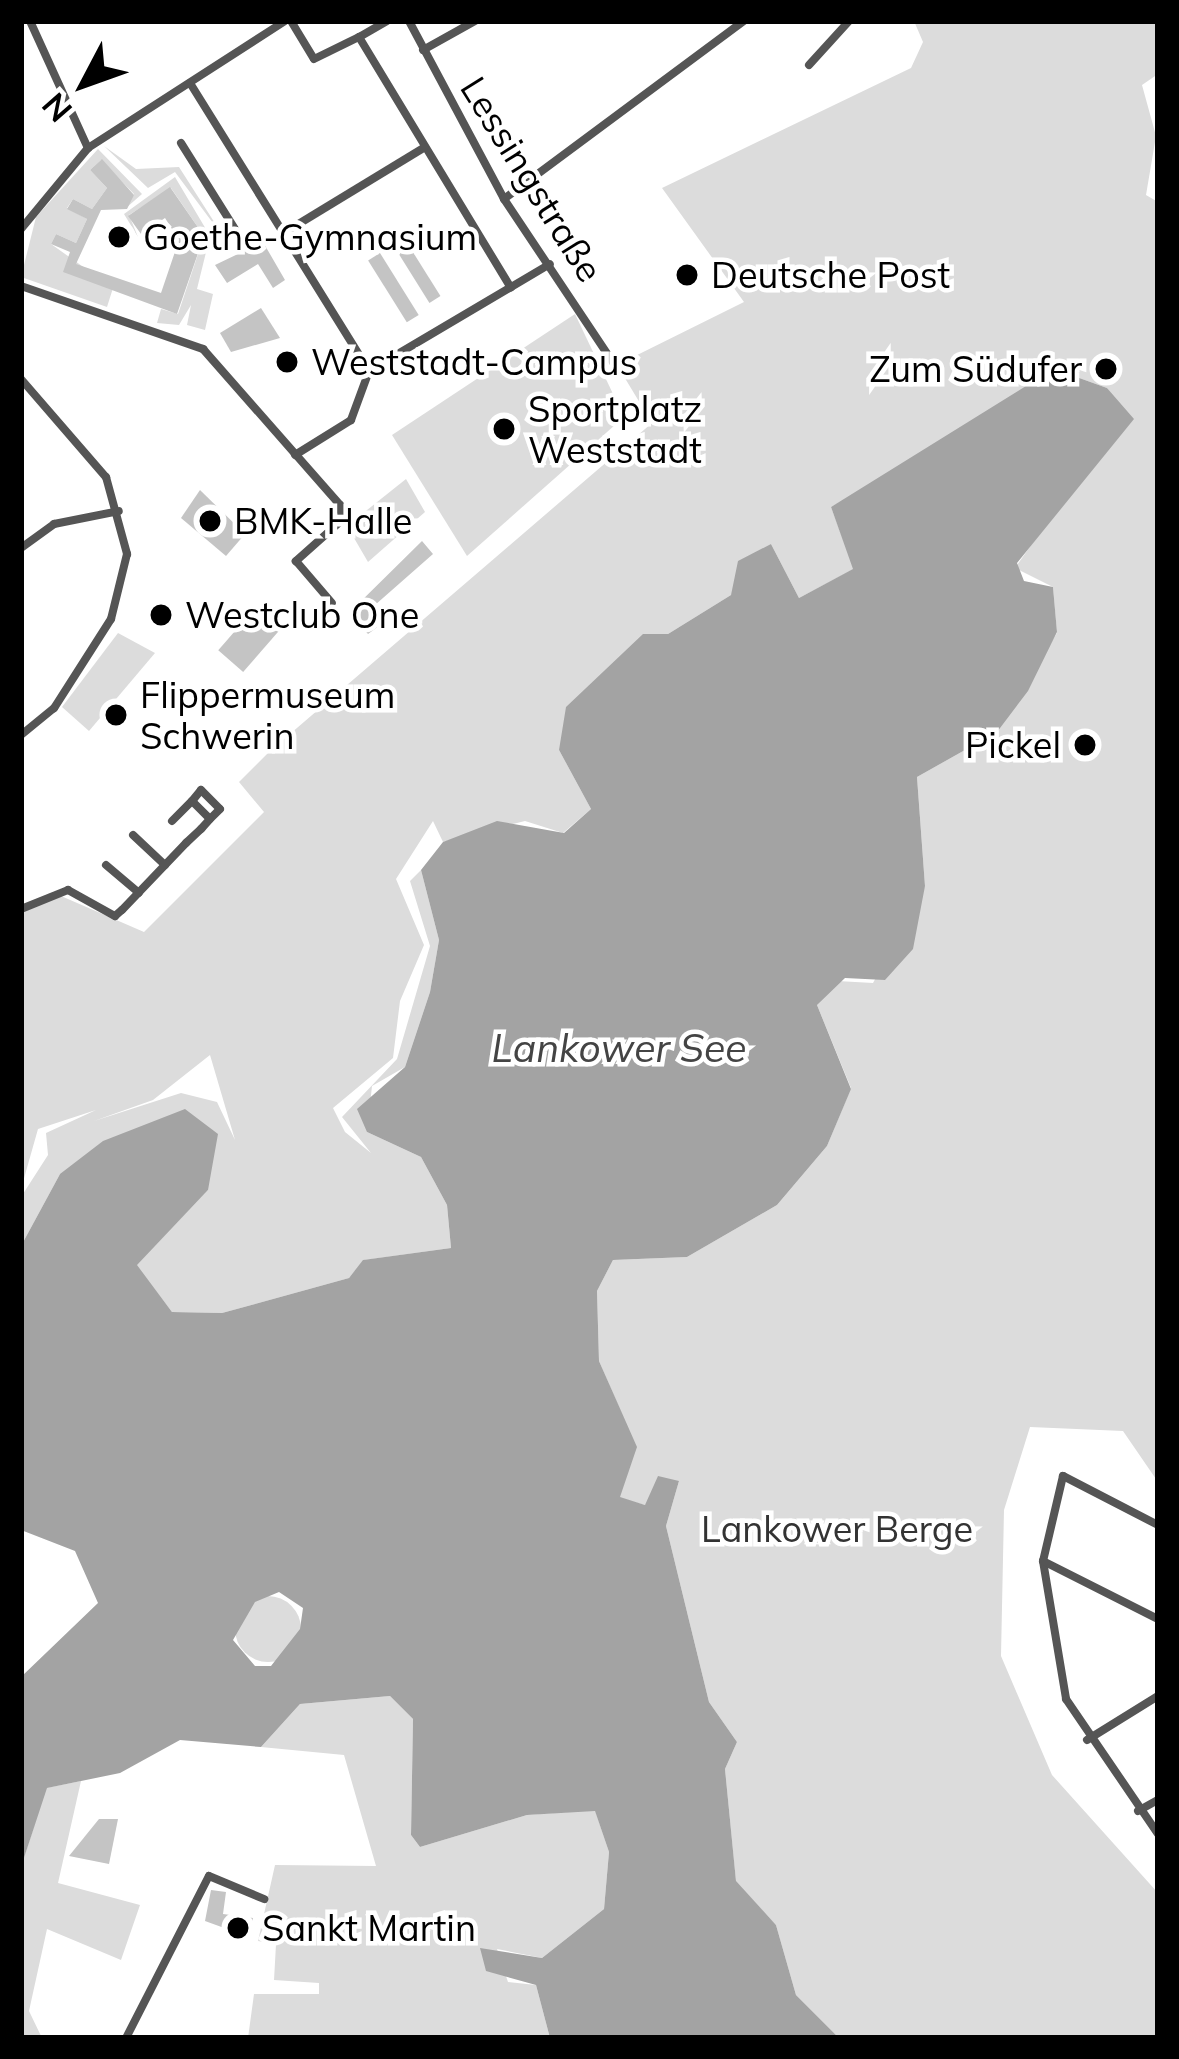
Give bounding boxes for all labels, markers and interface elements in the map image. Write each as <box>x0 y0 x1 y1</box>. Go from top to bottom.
north arrow <box>24 24 144 144</box>
street label: Lessingstraße <box>452 69 612 289</box>
text: N <box>33 85 80 131</box>
place label: Goethe-Gymnasium <box>143 215 477 259</box>
marker: Goethe-Gymnasium <box>106 224 132 250</box>
place label: Deutsche Post <box>711 253 950 297</box>
marker: Deutsche Post <box>674 262 700 288</box>
place label: Weststadt-Campus <box>311 340 637 384</box>
place label: Zum Südufer <box>869 347 1082 391</box>
marker: Weststadt-Campus <box>274 349 300 375</box>
marker: Zum Südufer <box>1093 356 1119 382</box>
place label: Sportplatz Weststadt <box>528 386 702 471</box>
marker: Sportplatz Weststadt <box>491 416 517 442</box>
place label: BMK-Halle <box>234 499 412 543</box>
marker: BMK-Halle <box>197 508 223 534</box>
place label: Westclub One <box>185 593 419 637</box>
marker: Westclub One <box>148 602 174 628</box>
place label: Flippermuseum Schwerin <box>140 672 395 757</box>
marker: Flippermuseum Schwerin <box>103 702 129 728</box>
place label: Pickel <box>965 723 1061 767</box>
marker: Pickel <box>1072 732 1098 758</box>
water label: Lankower See <box>492 1025 746 1071</box>
park label: Lankower Berge <box>701 1507 973 1551</box>
place label: Sankt Martin <box>262 1906 476 1950</box>
marker: Sankt Martin <box>225 1915 251 1941</box>

